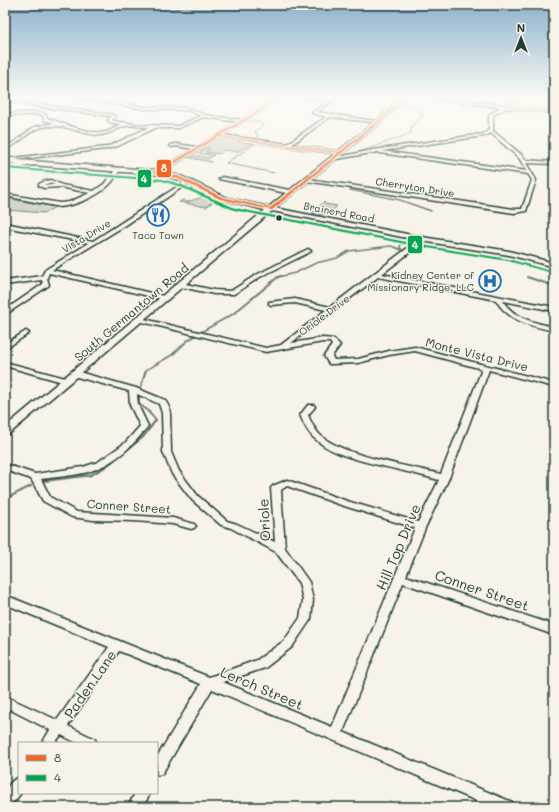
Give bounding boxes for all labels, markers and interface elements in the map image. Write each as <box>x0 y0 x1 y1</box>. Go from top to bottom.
north arrow <box>501 18 541 58</box>
text: N <box>517 20 525 35</box>
line badge: 8 <box>156 159 172 178</box>
text: 8 <box>161 160 168 175</box>
line badge: 4 <box>137 169 152 188</box>
text: 4 <box>141 171 148 186</box>
street label: Cherryton Drive <box>375 174 455 200</box>
street label: Brainerd Road <box>302 198 376 226</box>
restaurant icon: Taco Town <box>145 202 171 228</box>
unlabelled marker <box>274 213 284 223</box>
street label: Vista Drive <box>59 216 113 256</box>
place label: Taco Town <box>132 228 184 242</box>
line badge: 4 <box>407 235 423 254</box>
text: 4 <box>412 237 419 252</box>
street label: South Germantown Road <box>71 259 192 365</box>
place label: Kidney Center of Missionary Ridge, LLC <box>367 268 475 294</box>
hospital icon: Kidney Center of Missionary Ridge, LLC <box>477 268 503 294</box>
street label: Oriole Drive <box>296 291 352 339</box>
street label: Monte Vista Drive <box>424 333 530 375</box>
street label: Conner Street <box>86 495 172 517</box>
street label: Oriole <box>253 498 275 542</box>
street label: Hill Top Drive <box>371 501 425 593</box>
street label: Conner Street <box>432 565 532 615</box>
street label: Paden Lane <box>59 646 121 722</box>
street label: Lerch Street <box>218 662 306 714</box>
legend <box>18 742 158 794</box>
text: 8 <box>54 749 61 765</box>
text: 4 <box>54 769 61 785</box>

